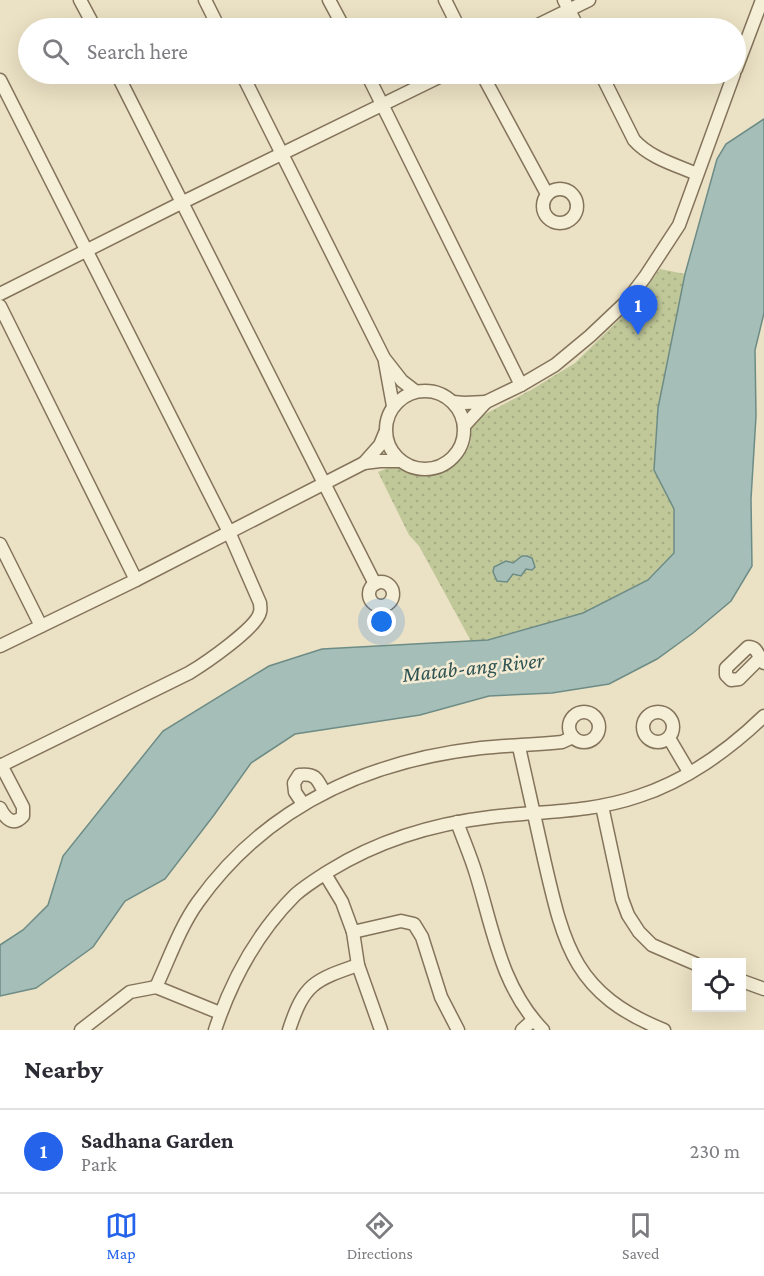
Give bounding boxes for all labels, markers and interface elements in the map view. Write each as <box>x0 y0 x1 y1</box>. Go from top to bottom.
search box <box>18 18 746 84</box>
icon: search <box>39 35 72 68</box>
text: Search here <box>87 39 188 64</box>
pin: 1 <box>618 286 658 335</box>
your location <box>367 607 396 636</box>
water label: Matab-ang River <box>400 647 546 687</box>
map controls <box>692 958 746 1012</box>
button: locate <box>692 958 746 1012</box>
text: Nearby <box>24 1055 103 1084</box>
text: Sadhana Garden <box>81 1128 234 1153</box>
text: 1 <box>40 1140 47 1162</box>
text: 230 m <box>690 1140 740 1162</box>
text: Park <box>81 1153 117 1175</box>
tab: Map <box>105 1209 138 1262</box>
tab: Directions <box>347 1209 413 1262</box>
tab: Saved <box>622 1209 659 1262</box>

